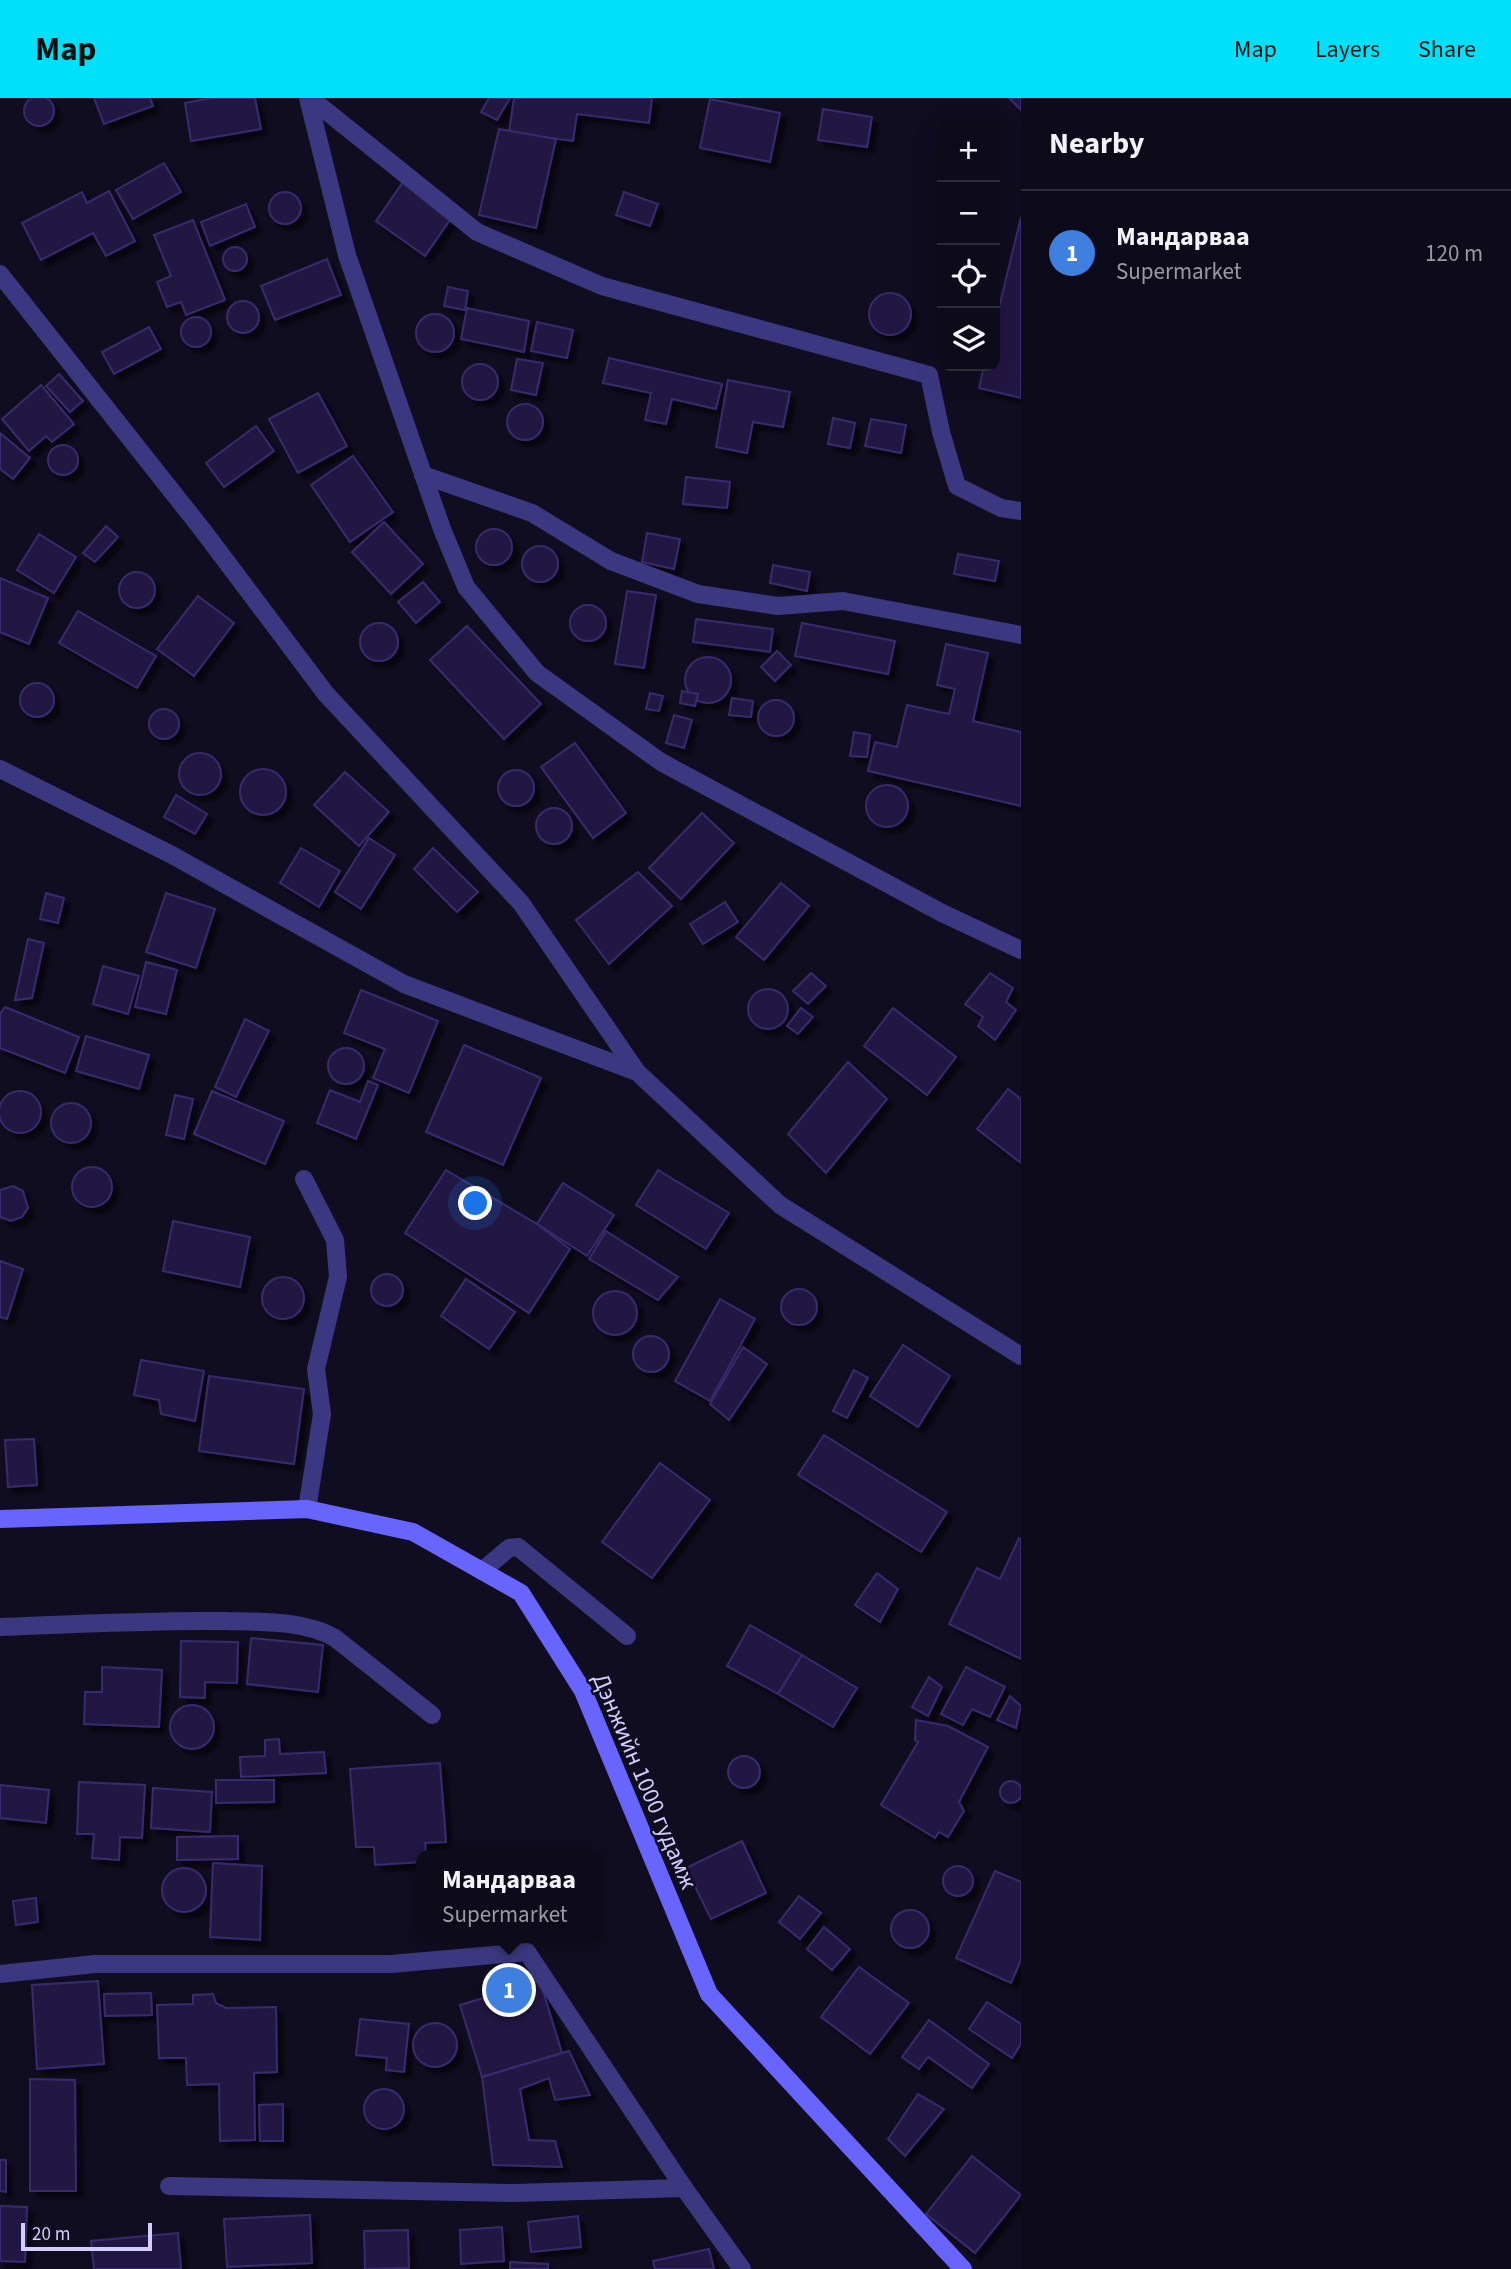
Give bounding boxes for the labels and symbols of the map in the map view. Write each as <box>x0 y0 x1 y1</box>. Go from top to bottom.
your location <box>458 1186 492 1220</box>
street label: Дэнжийн 1000 гудамж <box>583 1668 706 1895</box>
pin: 1 <box>486 1964 532 2016</box>
scale bar <box>21 2220 152 2252</box>

